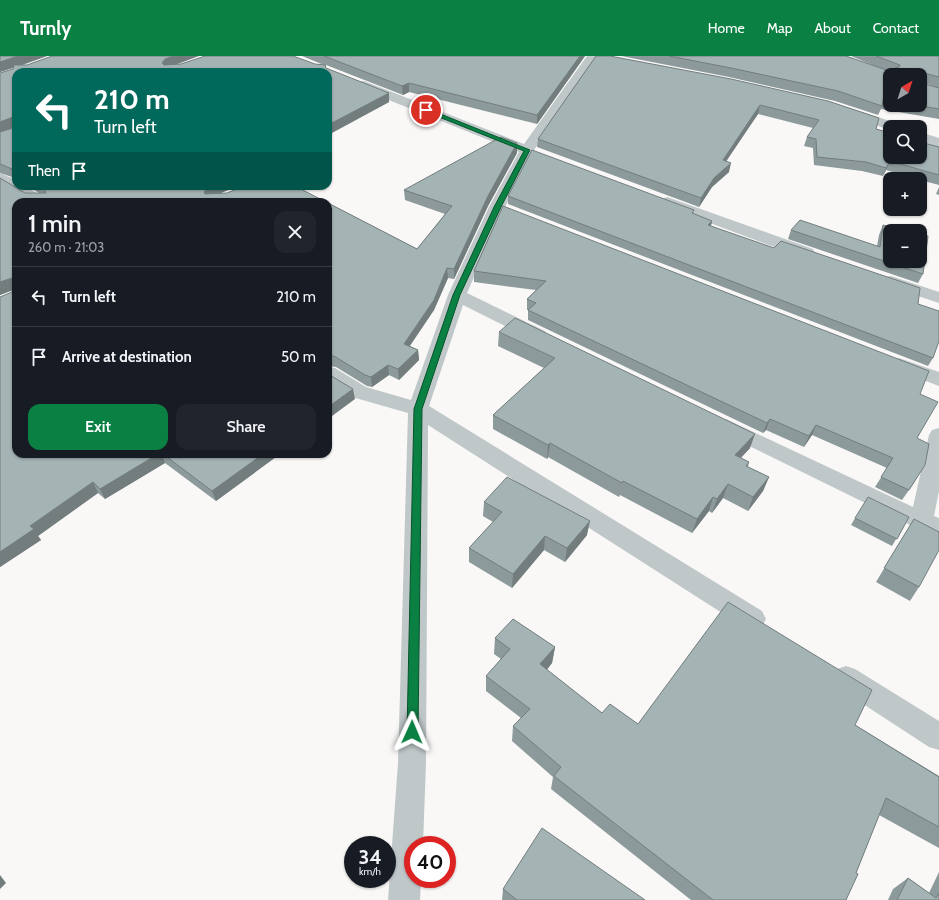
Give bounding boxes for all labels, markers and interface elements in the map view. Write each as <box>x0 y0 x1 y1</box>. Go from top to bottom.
text: Turnly <box>20 17 71 40</box>
text: Home <box>708 19 745 37</box>
text: Map <box>767 19 792 37</box>
text: About <box>814 19 851 37</box>
text: Contact <box>873 19 919 37</box>
north arrow <box>883 68 927 112</box>
map controls <box>883 68 927 268</box>
text: 210 m <box>94 82 170 116</box>
icon: left <box>28 84 80 136</box>
pin <box>409 93 443 127</box>
icon: arrive <box>415 99 437 121</box>
text: Turn left <box>94 116 157 138</box>
button: search <box>883 120 927 164</box>
icon: arrive <box>68 160 90 182</box>
text: Then <box>28 162 60 180</box>
button: + <box>883 172 927 216</box>
text: 1 min <box>28 209 82 238</box>
button: close <box>274 211 316 253</box>
button: − <box>883 224 927 268</box>
text: 260 m · 21:03 <box>28 239 104 255</box>
icon: left <box>28 286 50 308</box>
text: Turn left <box>62 288 116 306</box>
text: 210 m <box>276 288 316 306</box>
icon: arrive <box>28 346 50 368</box>
text: Arrive at destination <box>62 348 192 366</box>
text: 50 m <box>281 348 316 366</box>
button: Exit <box>28 404 168 450</box>
button: Share <box>176 404 316 450</box>
position arrow <box>391 711 433 753</box>
speed limit sign: 40 <box>404 836 456 888</box>
text: 34 <box>358 845 382 869</box>
text: km/h <box>359 865 381 878</box>

